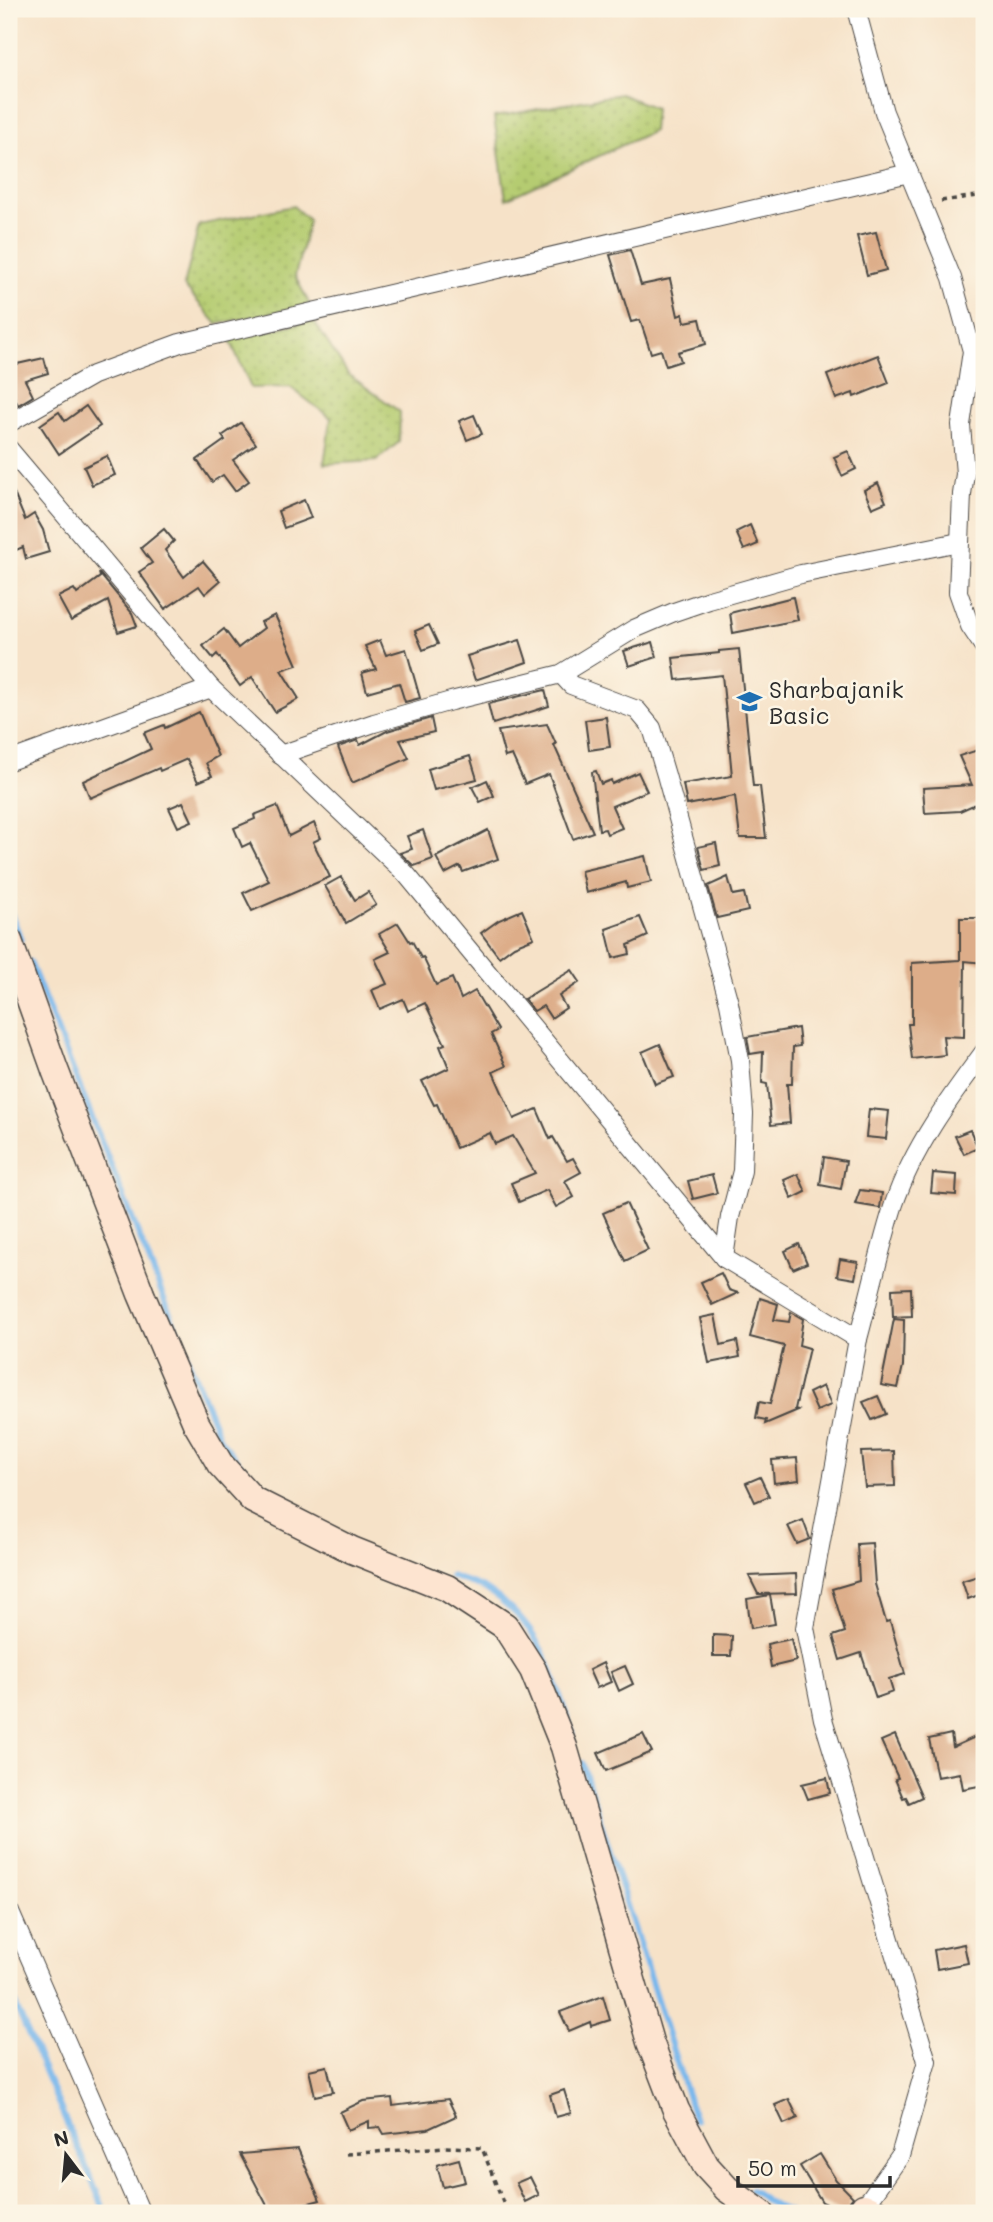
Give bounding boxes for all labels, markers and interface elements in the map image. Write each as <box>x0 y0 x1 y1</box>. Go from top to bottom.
place label: Sharbajanik Basic <box>769 674 904 730</box>
school or university icon: Sharbajanik Basic <box>735 688 763 716</box>
north arrow <box>32 2120 102 2190</box>
text: N <box>51 2124 72 2152</box>
scale bar <box>738 2145 890 2189</box>
text: 50 m <box>748 2154 797 2181</box>

